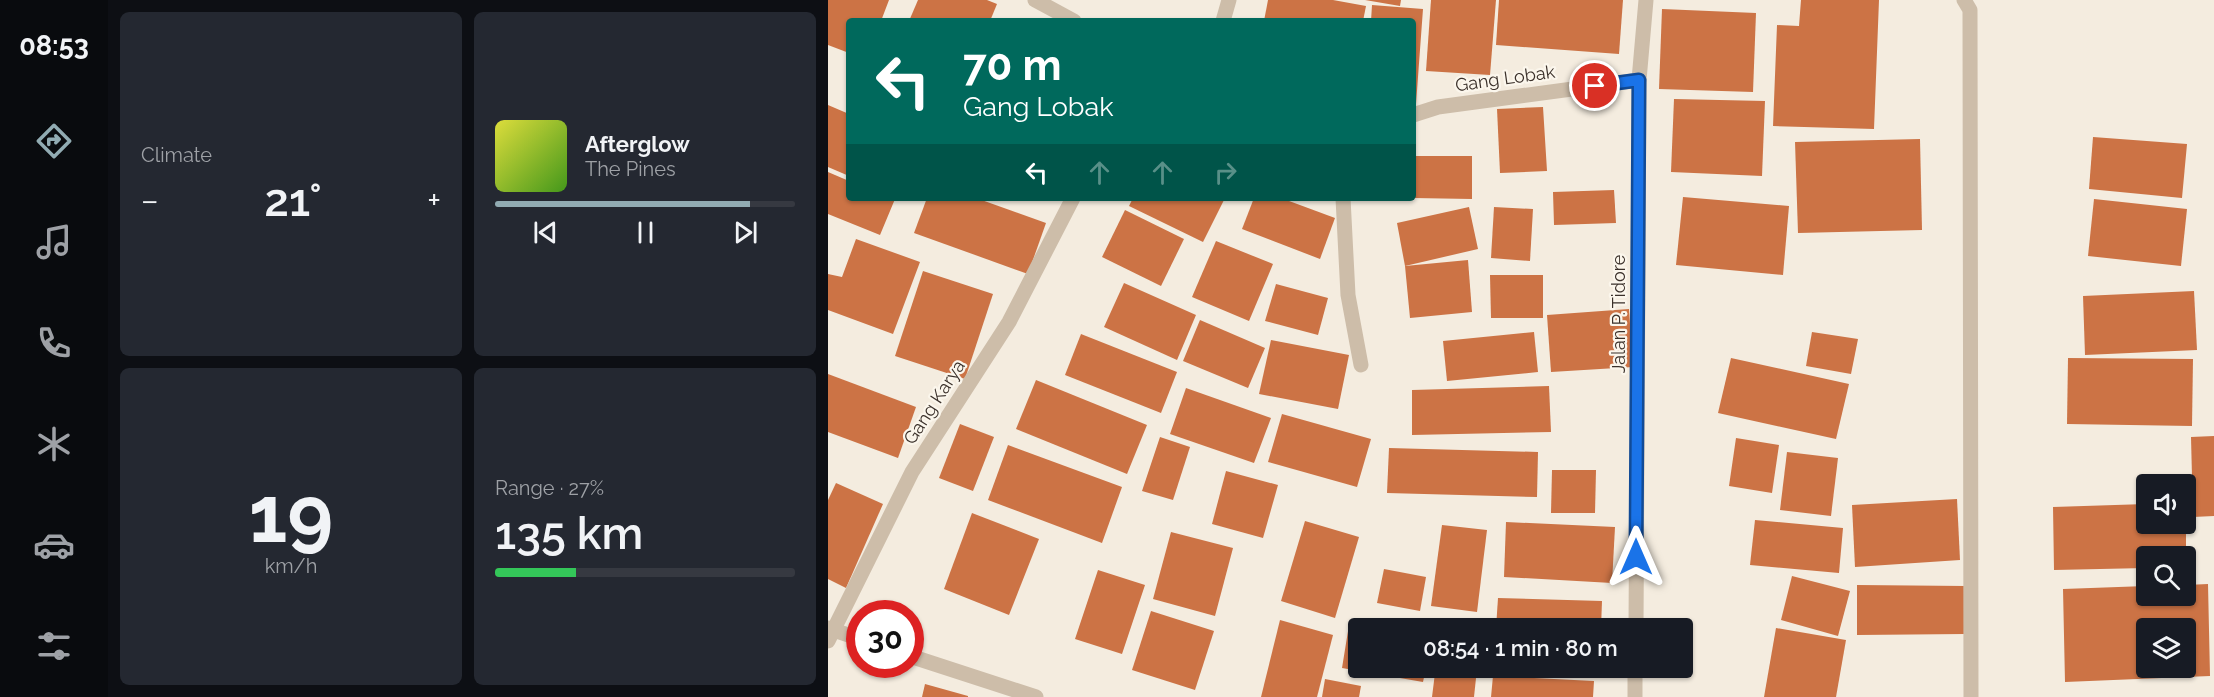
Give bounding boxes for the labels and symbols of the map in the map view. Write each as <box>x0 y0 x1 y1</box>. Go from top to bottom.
pin <box>1569 60 1620 111</box>
street label: Gang Lobak <box>1454 61 1557 95</box>
street label: Jalan P. Tidore <box>1608 254 1629 373</box>
street label: Gang Karya <box>899 356 969 448</box>
position arrow <box>1604 525 1668 589</box>
speed limit sign: 30 <box>846 600 924 678</box>

